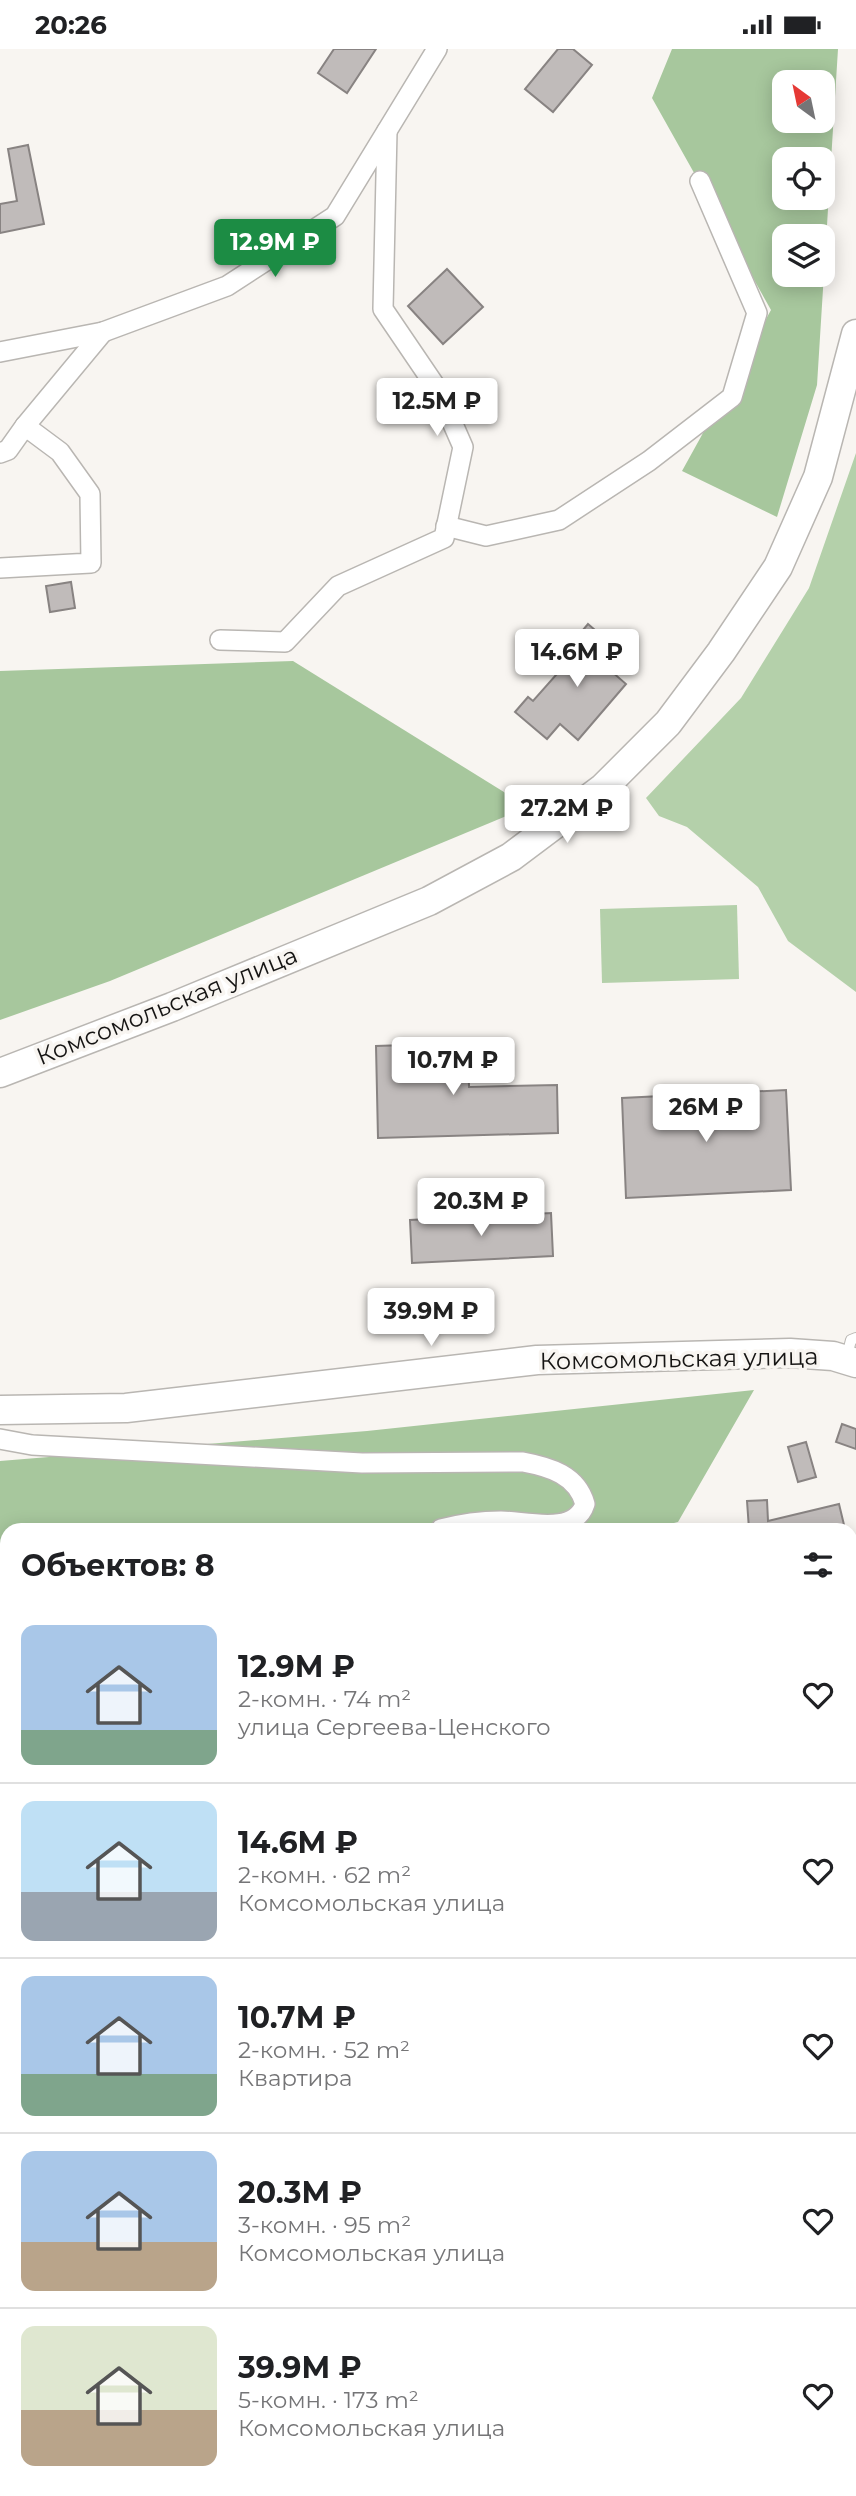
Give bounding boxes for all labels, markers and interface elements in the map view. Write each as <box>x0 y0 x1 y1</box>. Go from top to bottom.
text: 20:26 <box>35 9 107 41</box>
north arrow <box>772 70 835 133</box>
map controls <box>772 70 835 287</box>
button: locate <box>772 147 835 210</box>
pin: 12.9M ₽ <box>210 219 340 279</box>
button: layers <box>772 224 835 287</box>
text: 12.9M ₽ <box>230 228 320 256</box>
pin: 12.5M ₽ <box>372 379 502 438</box>
text: 12.5M ₽ <box>393 387 481 415</box>
pin: 14.6M ₽ <box>512 629 642 689</box>
text: 14.6M ₽ <box>531 638 623 666</box>
pin: 27.2M ₽ <box>502 785 632 845</box>
text: 27.2M ₽ <box>521 794 613 822</box>
street label: Комсомольская улица <box>32 940 301 1071</box>
pin: 10.7M ₽ <box>388 1037 518 1097</box>
text: 10.7M ₽ <box>408 1046 498 1074</box>
pin: 26M ₽ <box>657 1085 755 1144</box>
text: 26M ₽ <box>669 1093 743 1121</box>
pin: 20.3M ₽ <box>416 1179 546 1238</box>
text: 20.3M ₽ <box>433 1187 529 1215</box>
pin: 39.9M ₽ <box>366 1289 496 1348</box>
text: 39.9M ₽ <box>384 1297 478 1325</box>
street label: Комсомольская улица <box>539 1342 819 1375</box>
icon: filters <box>799 1546 837 1584</box>
text: Объектов: 8 <box>21 1547 215 1584</box>
text: 12.9M ₽ <box>238 1648 355 1685</box>
icon: home <box>77 1653 161 1737</box>
icon: heart <box>799 1676 837 1714</box>
text: 2-комн. · 74 m² <box>238 1685 411 1713</box>
text: улица Сергеева-Ценского <box>238 1713 551 1741</box>
text: 14.6M ₽ <box>238 1824 358 1861</box>
icon: home <box>77 1829 161 1913</box>
icon: heart <box>799 1852 837 1890</box>
text: 2-комн. · 62 m² <box>238 1861 411 1889</box>
text: Комсомольская улица <box>238 1889 505 1917</box>
text: 10.7M ₽ <box>238 1999 356 2036</box>
icon: home <box>77 2004 161 2088</box>
icon: heart <box>799 2027 837 2065</box>
text: 2-комн. · 52 m² <box>238 2036 410 2064</box>
text: Квартира <box>238 2064 352 2092</box>
text: 20.3M ₽ <box>238 2174 362 2211</box>
icon: home <box>77 2179 161 2263</box>
icon: heart <box>799 2202 837 2240</box>
text: 3-комн. · 95 m² <box>238 2211 411 2239</box>
text: Комсомольская улица <box>238 2239 505 2267</box>
text: 39.9M ₽ <box>238 2349 362 2386</box>
icon: home <box>77 2354 161 2438</box>
icon: heart <box>799 2377 837 2415</box>
text: 5-комн. · 173 m² <box>238 2386 419 2414</box>
text: Комсомольская улица <box>238 2414 505 2442</box>

